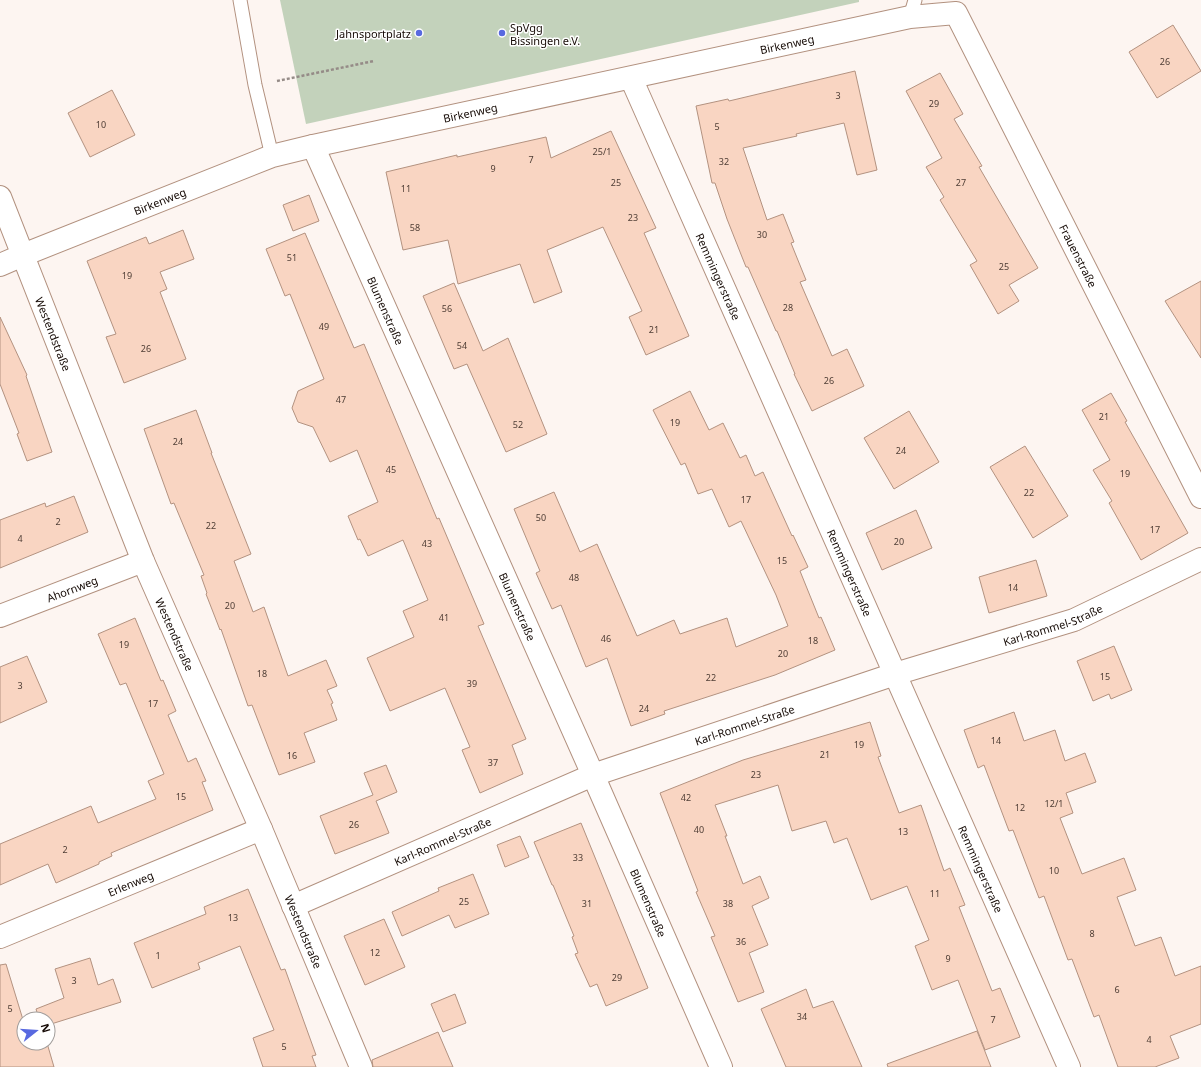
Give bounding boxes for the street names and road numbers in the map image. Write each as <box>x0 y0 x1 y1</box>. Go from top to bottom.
street label: Birkenweg <box>758 30 815 57</box>
street label: Birkenweg <box>442 99 499 125</box>
street label: Birkenweg <box>131 184 188 218</box>
street label: Frauenstraße <box>1056 221 1101 290</box>
street label: Remmingerstraße <box>693 231 745 322</box>
street label: Blumenstraße <box>364 274 408 347</box>
street label: Westendstraße <box>32 295 75 373</box>
street label: Remmingerstraße <box>824 527 876 619</box>
street label: Blumenstraße <box>496 570 540 643</box>
street label: Ahornweg <box>44 572 100 605</box>
street label: Westendstraße <box>153 595 198 673</box>
street label: Karl-Rommel-Straße <box>1001 600 1105 649</box>
street label: Karl-Rommel-Straße <box>693 701 796 748</box>
street label: Karl-Rommel-Straße <box>392 813 493 869</box>
street label: Remmingerstraße <box>955 823 1007 915</box>
street label: Blumenstraße <box>627 866 671 939</box>
street label: Erlenweg <box>105 867 155 899</box>
street label: Westendstraße <box>282 892 326 970</box>

